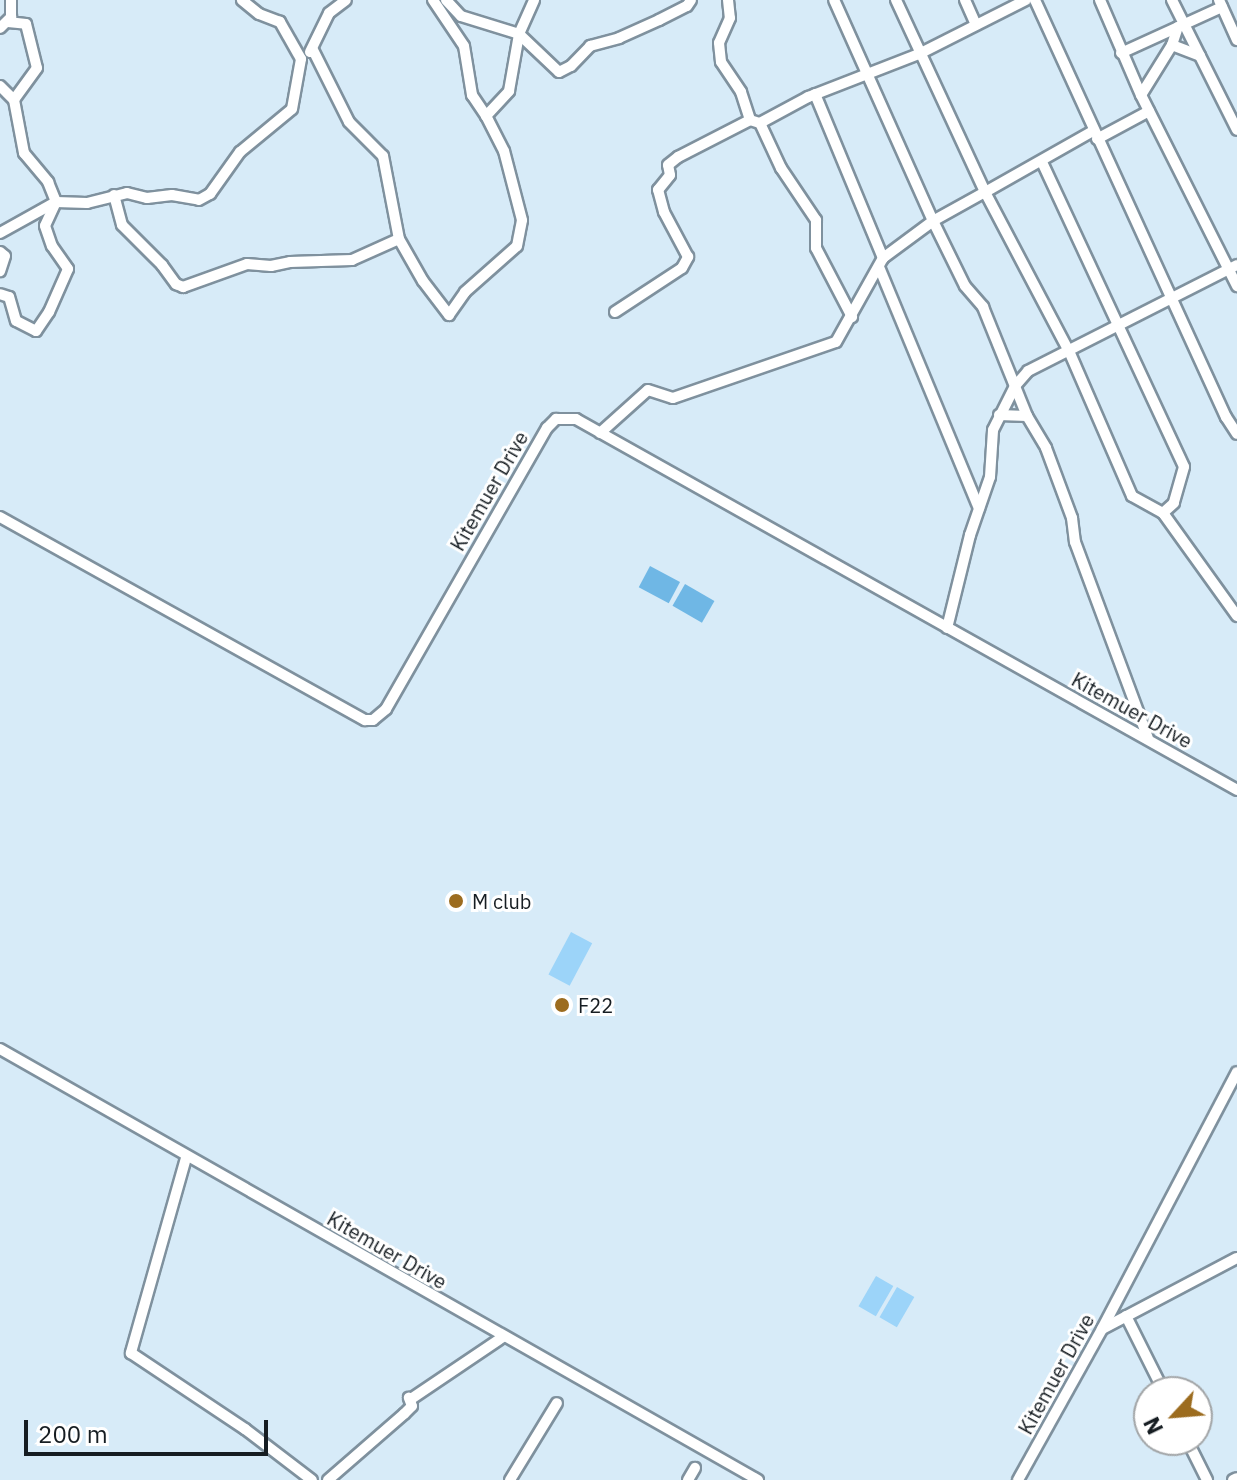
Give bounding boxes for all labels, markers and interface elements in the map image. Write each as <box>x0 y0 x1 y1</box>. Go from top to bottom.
street label: Kitemuer Drive <box>445 427 533 555</box>
street label: Kitemuer Drive <box>1068 667 1196 753</box>
place label: M club <box>472 889 531 913</box>
marker: M club <box>447 892 465 910</box>
place label: F22 <box>578 993 613 1017</box>
marker: F22 <box>553 996 571 1014</box>
street label: Kitemuer Drive <box>323 1206 451 1294</box>
street label: Kitemuer Drive <box>1013 1310 1099 1438</box>
north arrow <box>1133 1376 1213 1456</box>
scale bar <box>28 1404 272 1454</box>
text: N <box>1136 1412 1169 1439</box>
text: 200 m <box>38 1418 108 1450</box>

